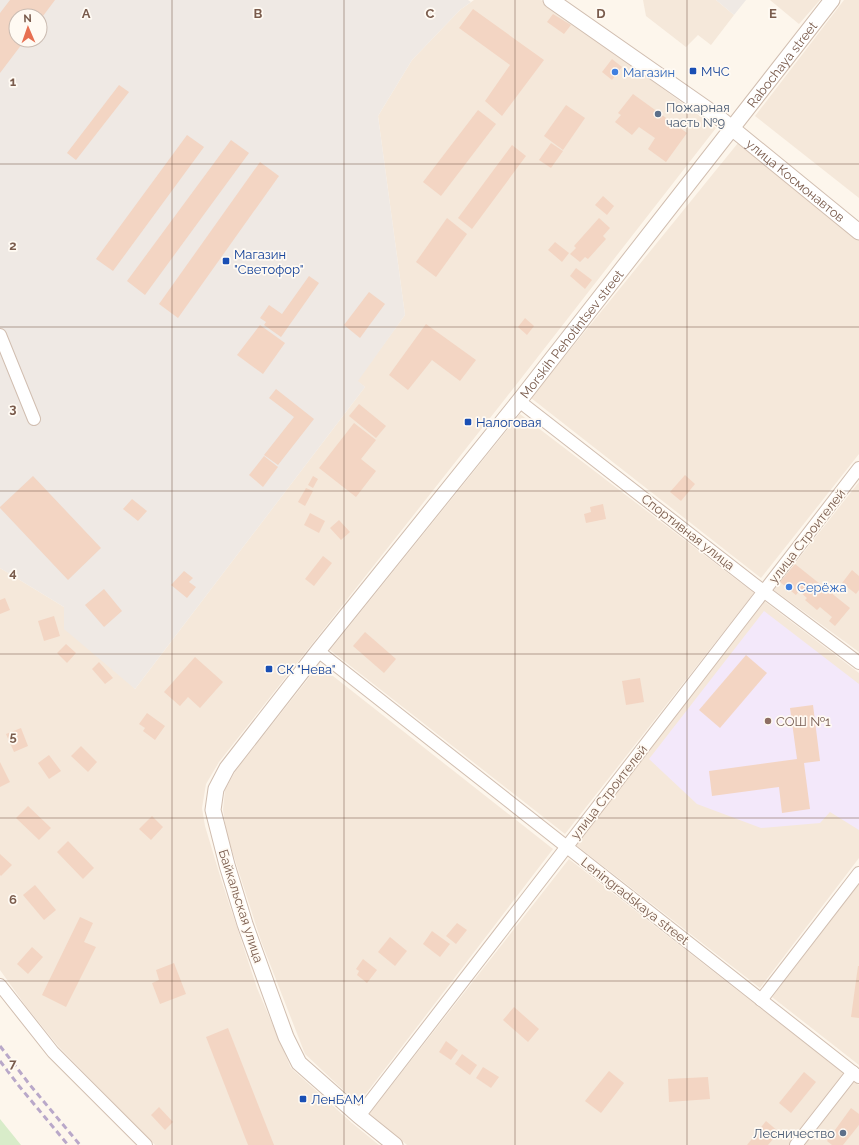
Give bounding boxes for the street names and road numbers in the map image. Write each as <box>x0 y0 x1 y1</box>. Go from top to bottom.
street label: Rabochaya street <box>744 18 820 110</box>
street label: улица Космонавтов <box>743 136 848 225</box>
street label: Morskih Pehotintsev street <box>517 266 626 401</box>
street label: улица Строителей <box>766 486 848 586</box>
street label: Спортивная улица <box>638 491 738 573</box>
street label: улица Строителей <box>568 742 650 842</box>
street label: Байкальская улица <box>216 847 266 965</box>
street label: Leningradskaya street <box>578 854 692 948</box>

